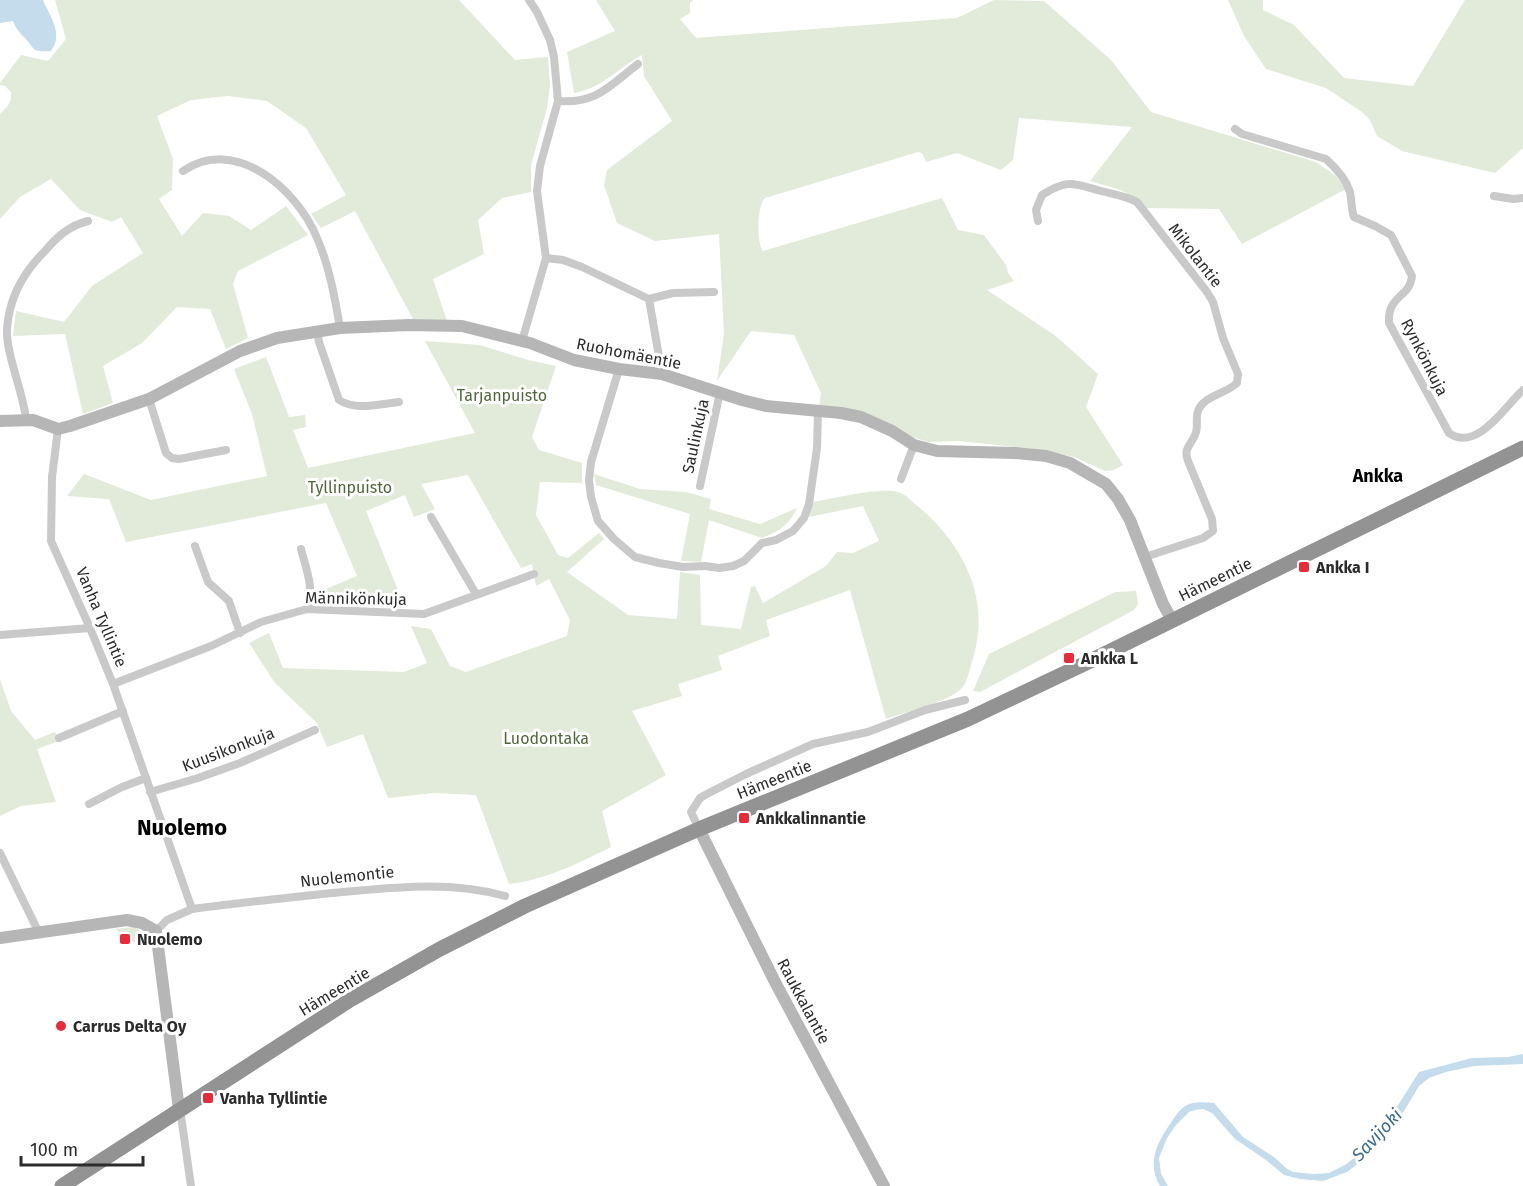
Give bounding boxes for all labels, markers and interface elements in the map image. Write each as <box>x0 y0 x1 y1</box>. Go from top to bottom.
street label: Mikolantie <box>1165 219 1227 291</box>
street label: Rynkönkuja <box>1397 315 1452 399</box>
street label: Ruohomäentie <box>575 334 683 373</box>
park label: Tarjanpuisto <box>457 386 547 405</box>
street label: Saulinkuja <box>678 397 713 475</box>
district label: Ankka <box>1352 465 1403 487</box>
park label: Tyllinpuisto <box>308 478 392 497</box>
street label: Hämeentie <box>1175 554 1255 605</box>
place label: Ankka I <box>1315 558 1369 577</box>
marker: Ankka I <box>1297 560 1311 574</box>
street label: Vanha Tyllintie <box>72 564 131 670</box>
street label: Männikönkuja <box>305 588 407 609</box>
place label: Ankka L <box>1080 649 1138 668</box>
marker: Ankka L <box>1062 651 1076 665</box>
street label: Kuusikonkuja <box>179 723 277 776</box>
park label: Luodontaka <box>503 729 589 748</box>
street label: Hämeentie <box>734 756 814 803</box>
place label: Ankkalinnantie <box>755 809 866 828</box>
marker: Ankkalinnantie <box>737 811 751 825</box>
district label: Nuolemo <box>137 814 227 841</box>
street label: Nuolemontie <box>299 862 395 891</box>
place label: Nuolemo <box>137 930 202 949</box>
marker: Nuolemo <box>118 932 132 946</box>
street label: Raukkalantie <box>773 955 834 1047</box>
street label: Hämeentie <box>295 963 373 1020</box>
place label: Carrus Delta Oy <box>73 1017 187 1036</box>
marker: Carrus Delta Oy <box>54 1019 68 1033</box>
place label: Vanha Tyllintie <box>219 1089 327 1108</box>
marker: Vanha Tyllintie <box>201 1091 215 1105</box>
water label: Savijoki <box>1346 1104 1407 1167</box>
scale bar <box>21 1129 142 1167</box>
text: 100 m <box>30 1139 78 1161</box>

